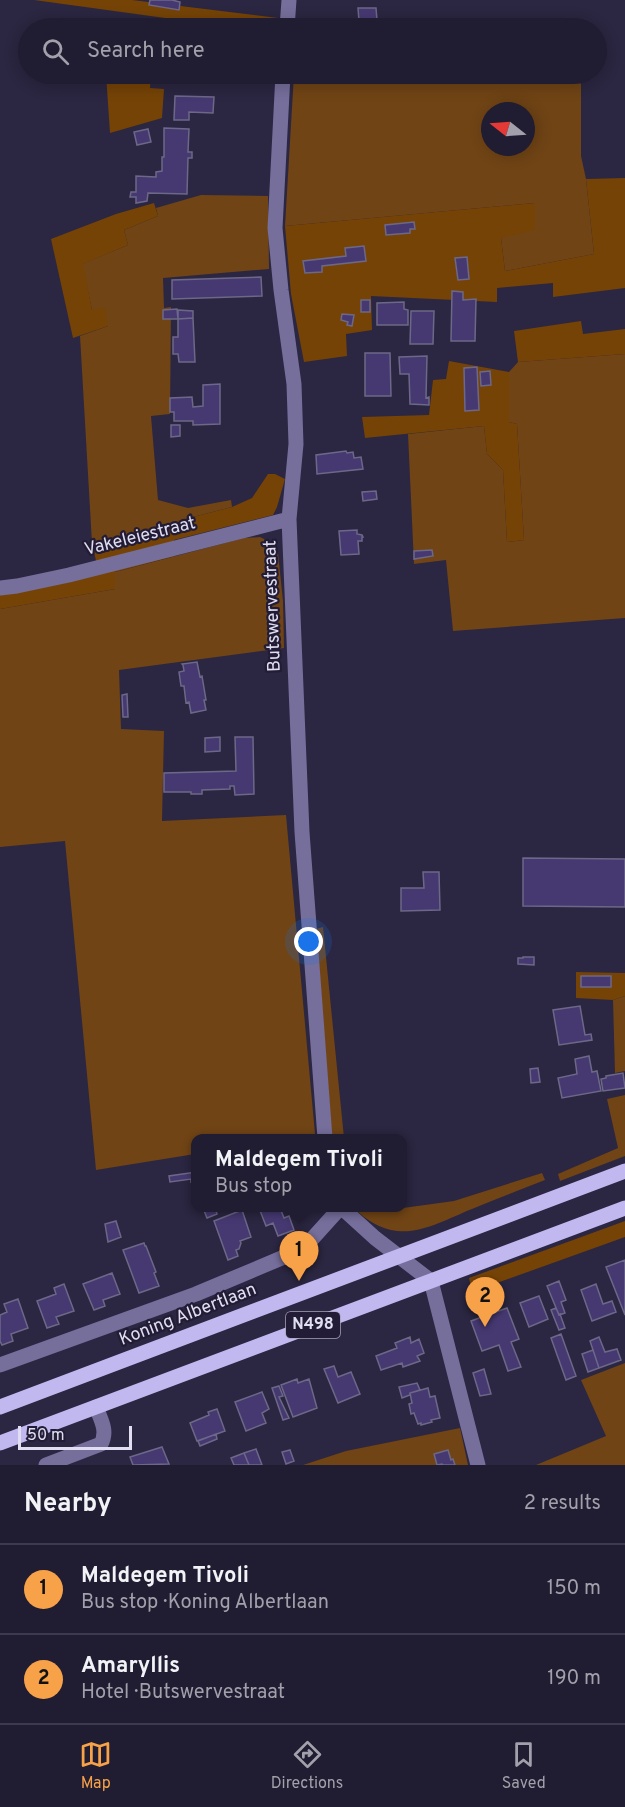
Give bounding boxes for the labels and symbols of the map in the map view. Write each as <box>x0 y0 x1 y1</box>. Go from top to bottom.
north arrow <box>481 102 535 156</box>
street label: Vakeleiestraat <box>82 512 198 562</box>
street label: Butswervestraat <box>259 540 287 672</box>
your location <box>294 927 323 956</box>
pin: 1 <box>280 1232 318 1281</box>
street label: Koning Albertlaan <box>116 1278 260 1352</box>
pin: 2 <box>466 1278 504 1327</box>
road number: N498 <box>286 1312 340 1338</box>
scale bar <box>18 1423 132 1450</box>

